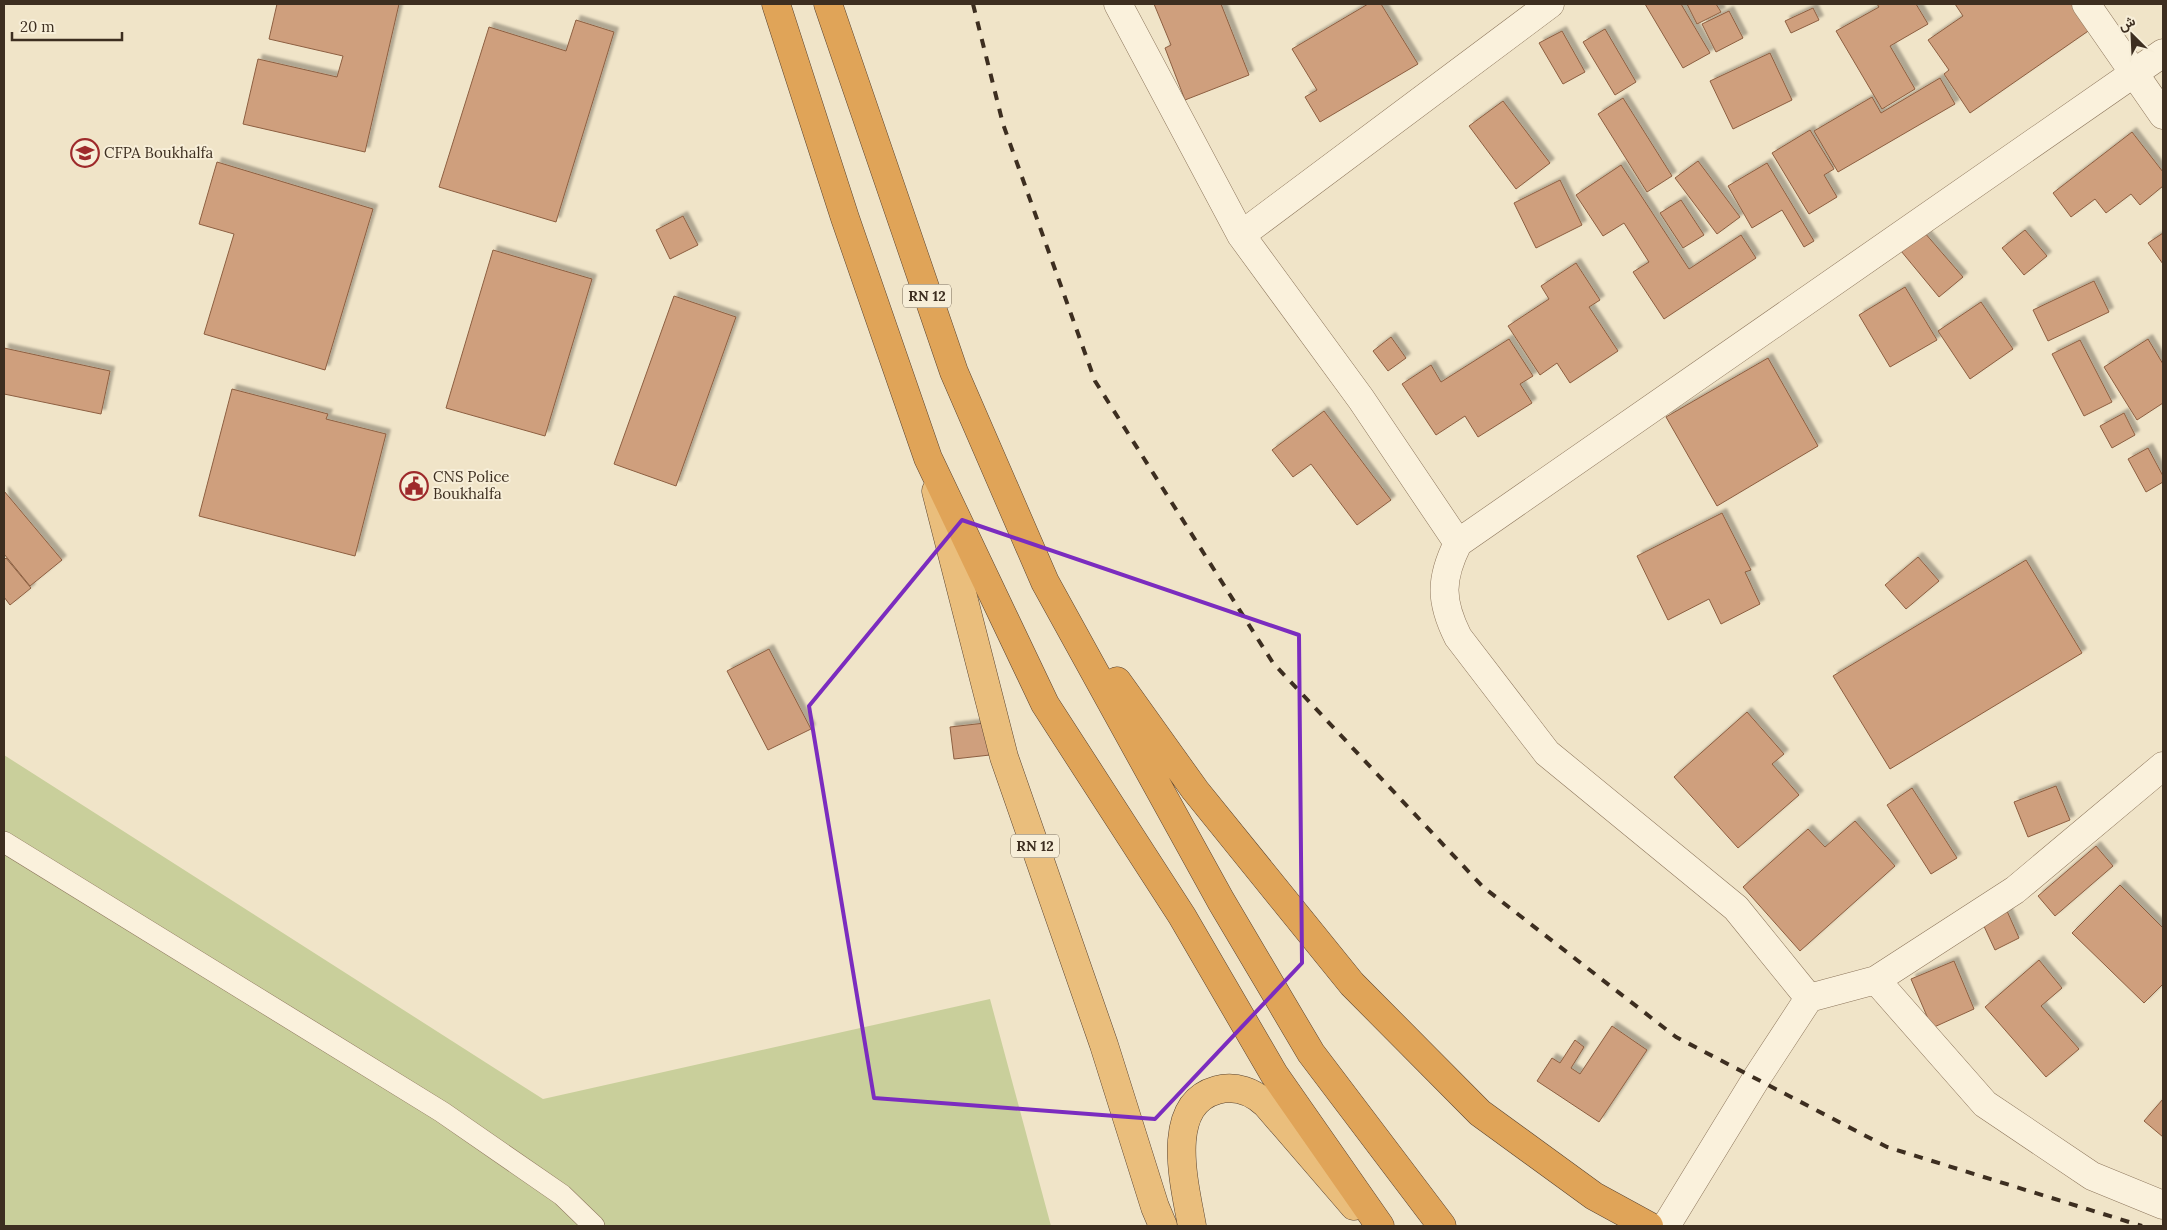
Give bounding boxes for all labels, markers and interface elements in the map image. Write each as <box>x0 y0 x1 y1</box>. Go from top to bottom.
scale bar <box>12 10 122 42</box>
north arrow <box>2107 10 2157 60</box>
text: ش <box>2115 11 2138 35</box>
text: 20 m <box>20 17 55 36</box>
school or university icon: CFPA Boukhalfa <box>70 138 100 168</box>
place label: CFPA Boukhalfa <box>104 143 214 162</box>
road number: RN 12 <box>903 284 951 308</box>
place label: CNS Police Boukhalfa <box>433 467 509 503</box>
public building icon: CNS Police Boukhalfa <box>399 471 429 501</box>
road number: RN 12 <box>1011 834 1059 858</box>

